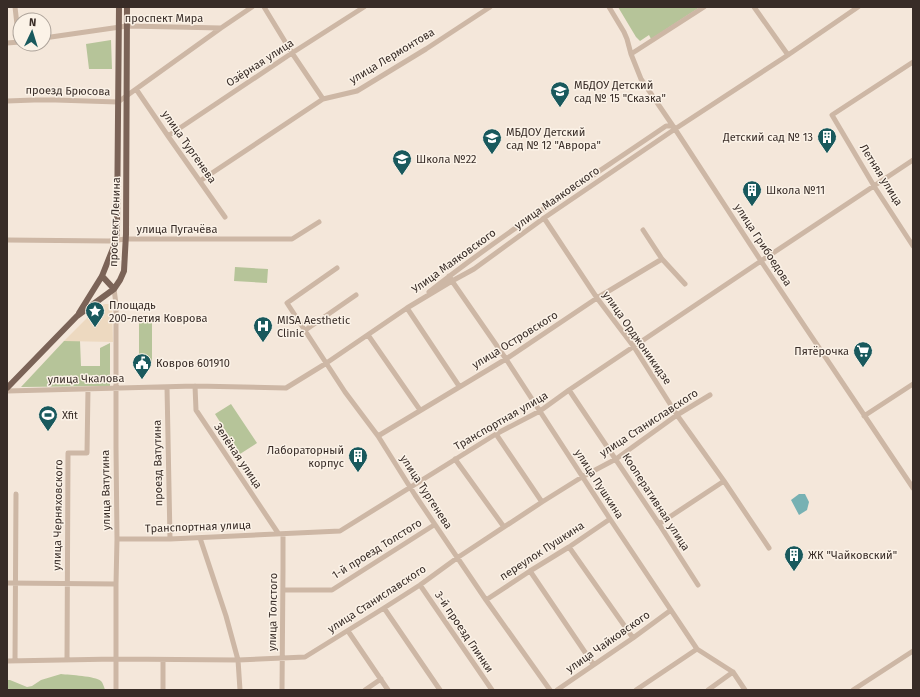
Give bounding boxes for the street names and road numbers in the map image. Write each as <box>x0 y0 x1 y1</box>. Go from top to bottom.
street label: проспект Мира <box>125 12 203 25</box>
street label: улица Лермонтова <box>347 25 437 87</box>
street label: Озёрная улица <box>224 36 296 90</box>
street label: проезд Брюсова <box>26 84 110 98</box>
street label: улица Тургенева <box>159 108 219 186</box>
street label: Летняя улица <box>857 142 905 208</box>
street label: улица Маяковского <box>512 164 602 232</box>
street label: проспект Ленина <box>107 177 123 267</box>
street label: улица Грибоедова <box>732 201 794 289</box>
street label: улица Пугачёва <box>137 223 217 236</box>
street label: Улица Маяковского <box>409 226 499 296</box>
street label: улица Орджоникидзе <box>600 289 674 387</box>
street label: улица Островского <box>470 308 560 372</box>
street label: улица Чкалова <box>48 372 124 386</box>
street label: улица Станиславского <box>597 386 701 460</box>
street label: Транспортная улица <box>452 389 550 453</box>
street label: проезд Ватутина <box>151 420 165 506</box>
street label: Зелёная улица <box>211 421 265 491</box>
street label: улица Пушкина <box>572 447 626 521</box>
street label: улица Ватутина <box>99 450 113 530</box>
street label: Кооперативная улица <box>620 451 692 553</box>
street label: улица Тургенева <box>397 452 455 532</box>
street label: улица Черняховского <box>51 459 65 571</box>
street label: 1-й проезд Толстого <box>330 516 424 582</box>
street label: Транспортная улица <box>145 519 251 535</box>
street label: переулок Пушкина <box>497 519 587 583</box>
street label: улица Станиславского <box>325 562 429 636</box>
street label: улица Толстого <box>266 573 280 651</box>
street label: 3-й проезд Глинки <box>432 589 496 675</box>
street label: улица Чайковского <box>564 608 652 676</box>

